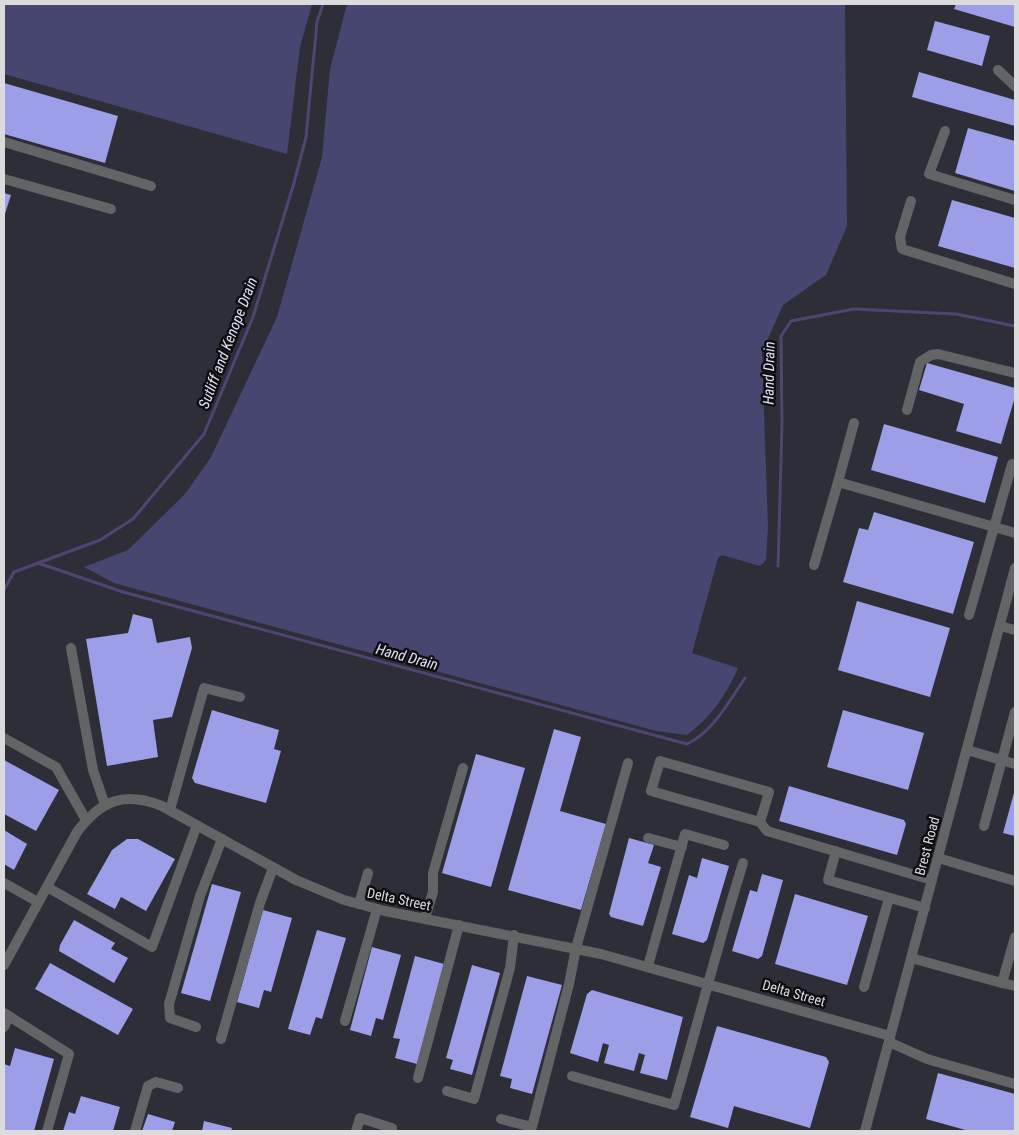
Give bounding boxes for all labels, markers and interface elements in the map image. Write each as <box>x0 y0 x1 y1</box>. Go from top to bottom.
water label: Sutliff and Kenope Drain <box>195 275 261 411</box>
water label: Hand Drain <box>759 341 779 405</box>
water label: Hand Drain <box>374 640 440 674</box>
street label: Brest Road <box>911 815 943 877</box>
street label: Delta Street <box>366 884 432 914</box>
street label: Delta Street <box>761 976 827 1010</box>

